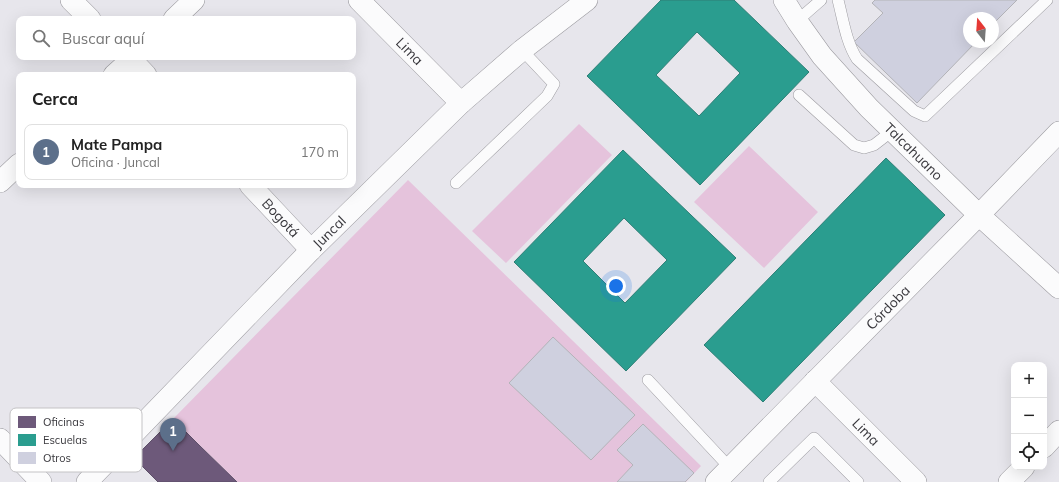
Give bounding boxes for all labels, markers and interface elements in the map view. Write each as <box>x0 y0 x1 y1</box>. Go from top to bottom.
north arrow <box>963 12 999 48</box>
search box <box>16 16 356 60</box>
icon: search <box>30 27 52 49</box>
text: Buscar aquí <box>62 29 144 48</box>
street label: Lima <box>392 34 427 69</box>
text: Cerca <box>32 88 78 109</box>
street label: Talcahuano <box>880 119 947 184</box>
text: Mate Pampa <box>71 135 162 154</box>
text: 1 <box>42 144 50 160</box>
text: 170 m <box>301 144 339 160</box>
text: Oficina · Juncal <box>71 154 160 170</box>
street label: Bogotá <box>258 194 304 241</box>
street label: Juncal <box>309 212 350 252</box>
your location <box>606 276 626 296</box>
street label: Córdoba <box>862 281 914 333</box>
map controls <box>1011 362 1047 470</box>
button: + <box>1011 362 1047 398</box>
button: − <box>1011 398 1047 434</box>
legend <box>10 408 142 472</box>
street label: Lima <box>848 414 883 449</box>
text: Oficinas <box>43 415 84 429</box>
pin: 1 <box>160 418 186 451</box>
text: Escuelas <box>43 433 87 447</box>
button: locate <box>1011 434 1047 470</box>
text: Otros <box>43 451 71 465</box>

